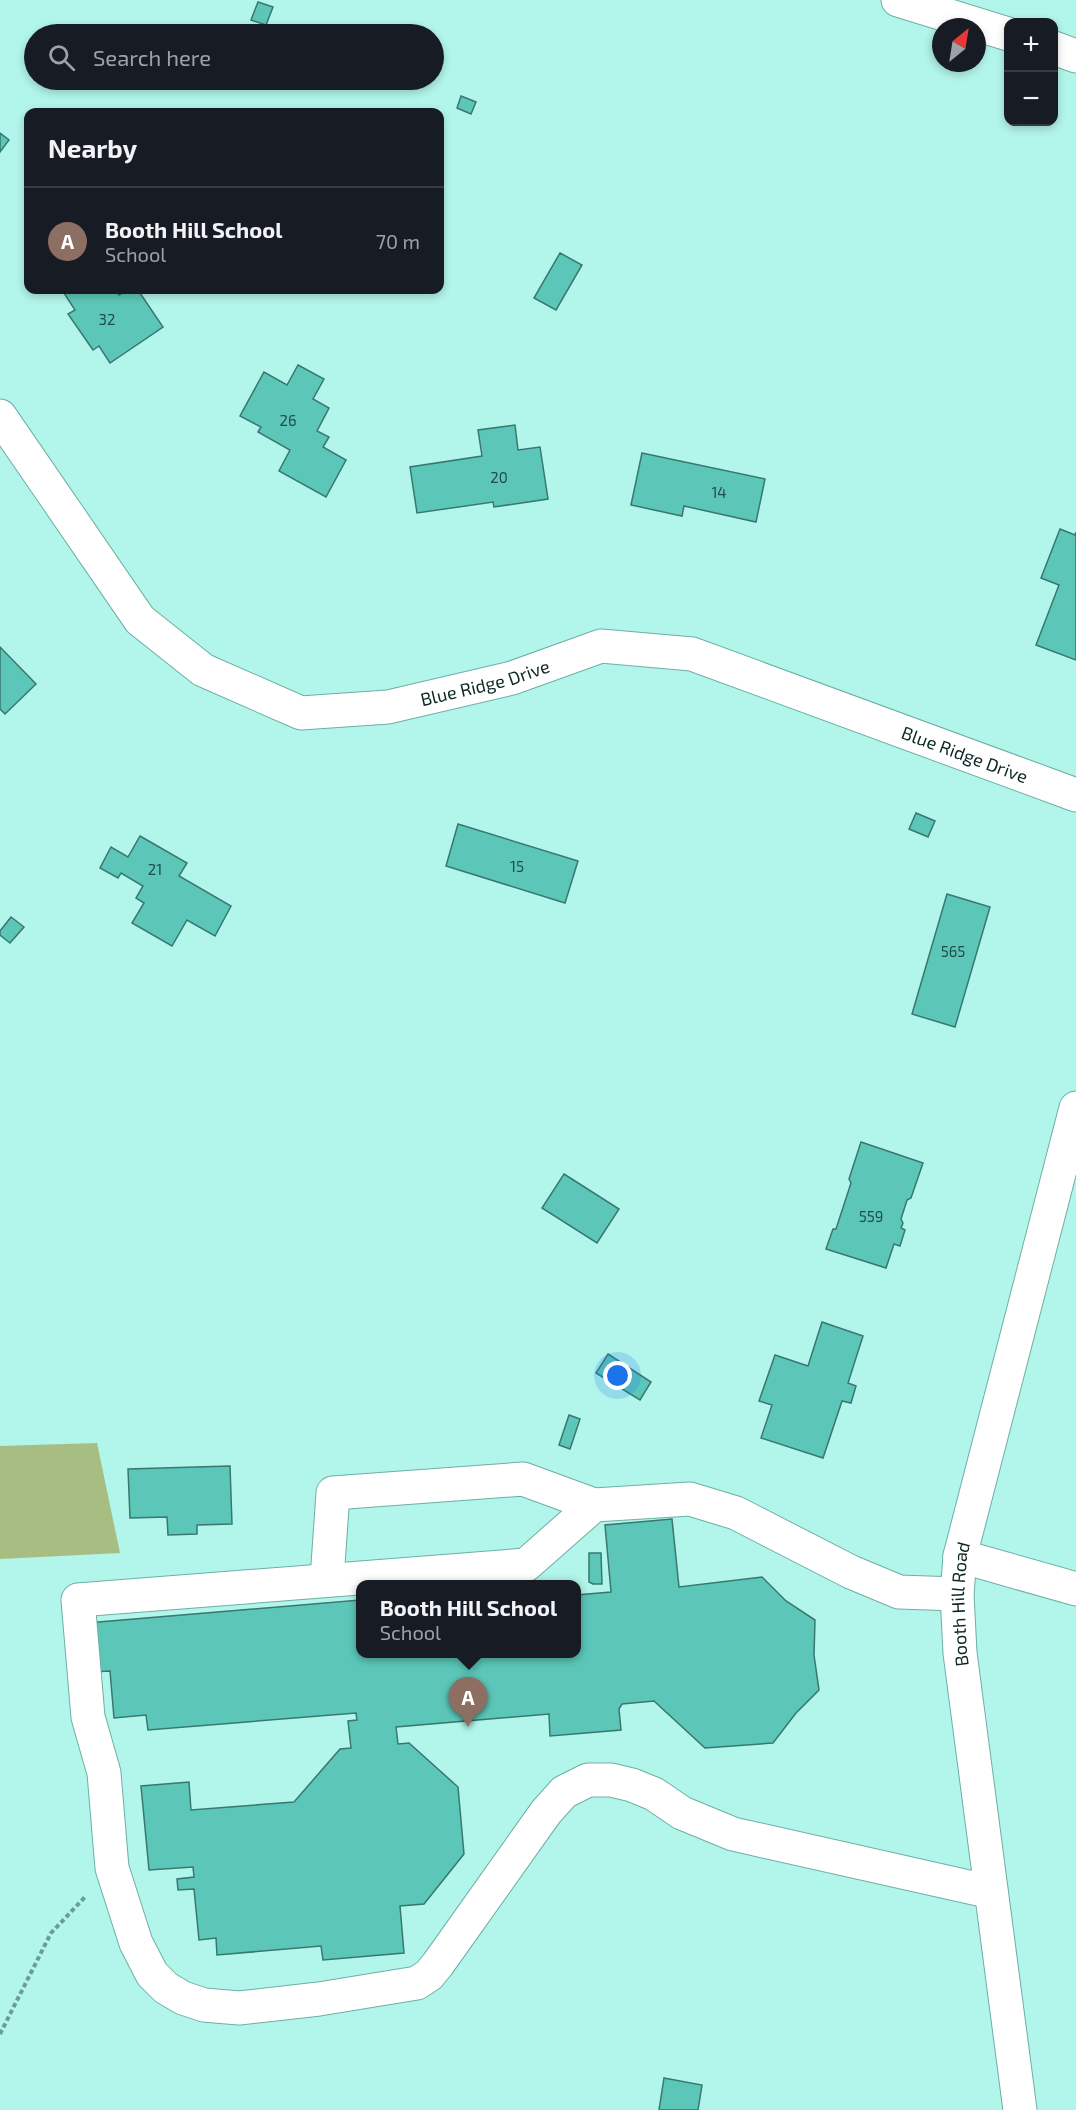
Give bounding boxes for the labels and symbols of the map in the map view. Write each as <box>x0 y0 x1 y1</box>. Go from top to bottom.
north arrow <box>932 18 986 72</box>
house number: 32 <box>99 310 115 328</box>
house number: 26 <box>279 411 297 429</box>
house number: 20 <box>490 468 508 486</box>
house number: 14 <box>711 483 727 501</box>
street label: Blue Ridge Drive <box>418 654 552 710</box>
street label: Blue Ridge Drive <box>899 721 1031 787</box>
house number: 15 <box>510 857 524 875</box>
house number: 21 <box>148 860 162 878</box>
house number: 565 <box>941 942 965 960</box>
house number: 559 <box>859 1207 883 1225</box>
your location <box>603 1361 632 1390</box>
street label: Booth Hill Road <box>946 1539 974 1668</box>
pin: A <box>448 1678 488 1727</box>

